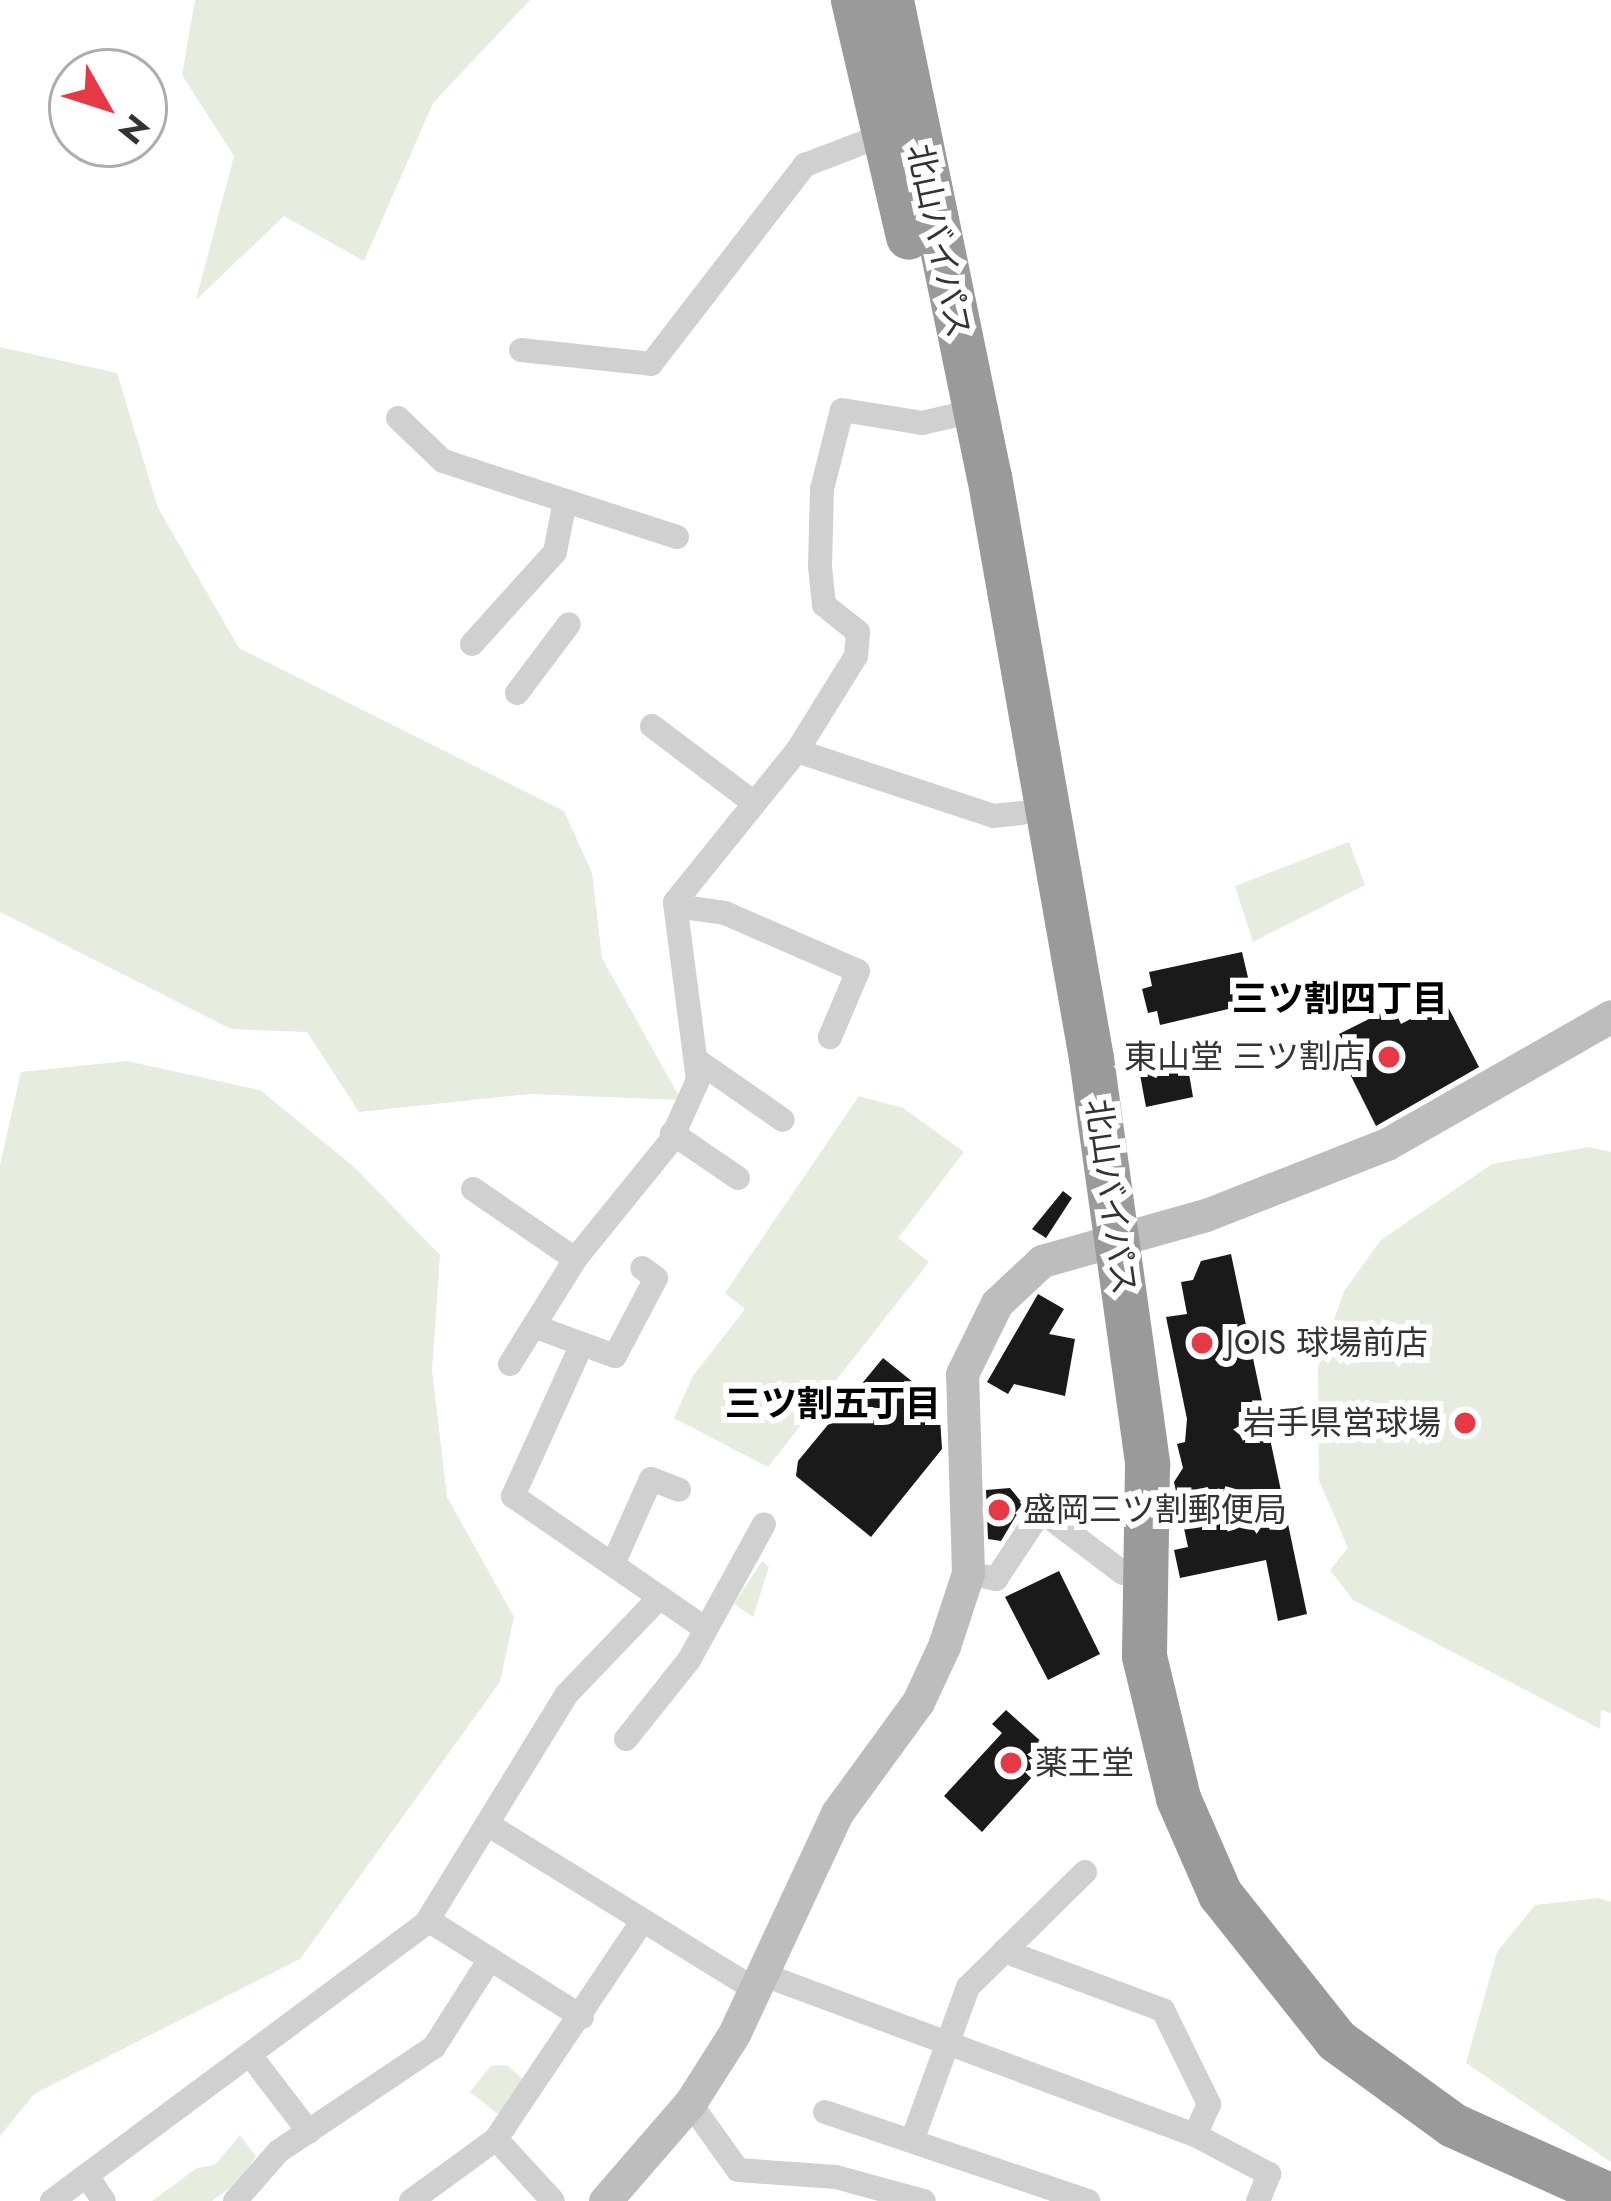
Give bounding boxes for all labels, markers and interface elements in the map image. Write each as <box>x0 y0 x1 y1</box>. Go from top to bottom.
north arrow <box>48 48 168 168</box>
text: N <box>108 104 161 154</box>
street label: 北山バイパス <box>899 140 979 342</box>
district label: 三ツ割四丁目 <box>1232 977 1448 1021</box>
place label: 東山堂 三ツ割店 <box>1124 1037 1365 1077</box>
marker: 東山堂 三ツ割店 <box>1376 1044 1402 1070</box>
street label: 北山バイパス <box>1078 1096 1144 1298</box>
place label: JOIS 球場前店 <box>1226 1323 1428 1363</box>
marker: JOIS 球場前店 <box>1189 1330 1215 1356</box>
district label: 三ツ割五丁目 <box>725 1382 941 1426</box>
place label: 岩手県営球場 <box>1243 1403 1441 1443</box>
marker: 岩手県営球場 <box>1452 1410 1478 1436</box>
place label: 盛岡三ツ割郵便局 <box>1023 1490 1287 1530</box>
marker: 盛岡三ツ割郵便局 <box>986 1497 1012 1523</box>
place label: 薬王堂 <box>1035 1743 1134 1783</box>
marker: 薬王堂 <box>998 1750 1024 1776</box>

